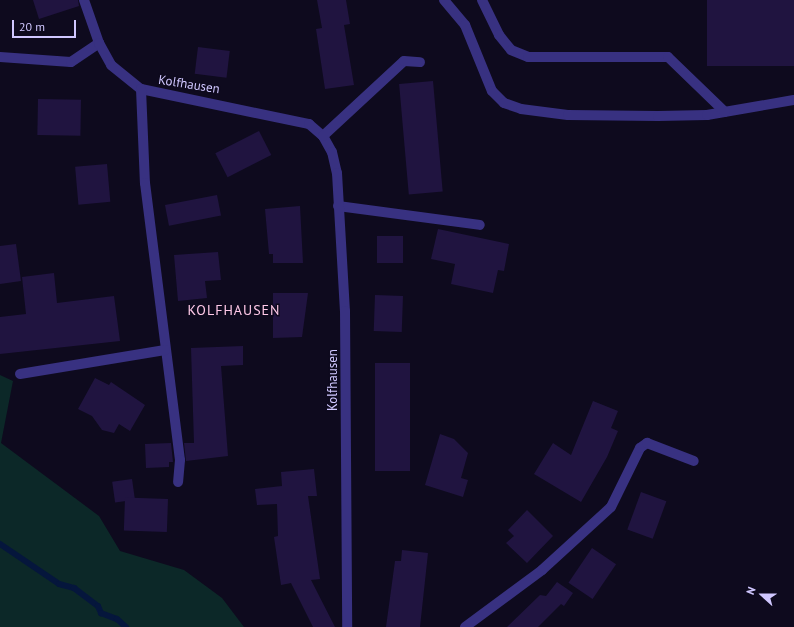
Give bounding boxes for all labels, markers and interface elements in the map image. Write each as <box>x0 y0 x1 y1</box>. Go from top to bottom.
scale bar <box>14 12 78 38</box>
text: 20 m <box>19 19 45 34</box>
street label: Kolfhausen <box>157 72 221 98</box>
district label: KOLFHAUSEN <box>188 302 280 318</box>
street label: Kolfhausen <box>325 349 341 411</box>
north arrow <box>742 575 782 615</box>
text: N <box>743 585 759 597</box>

